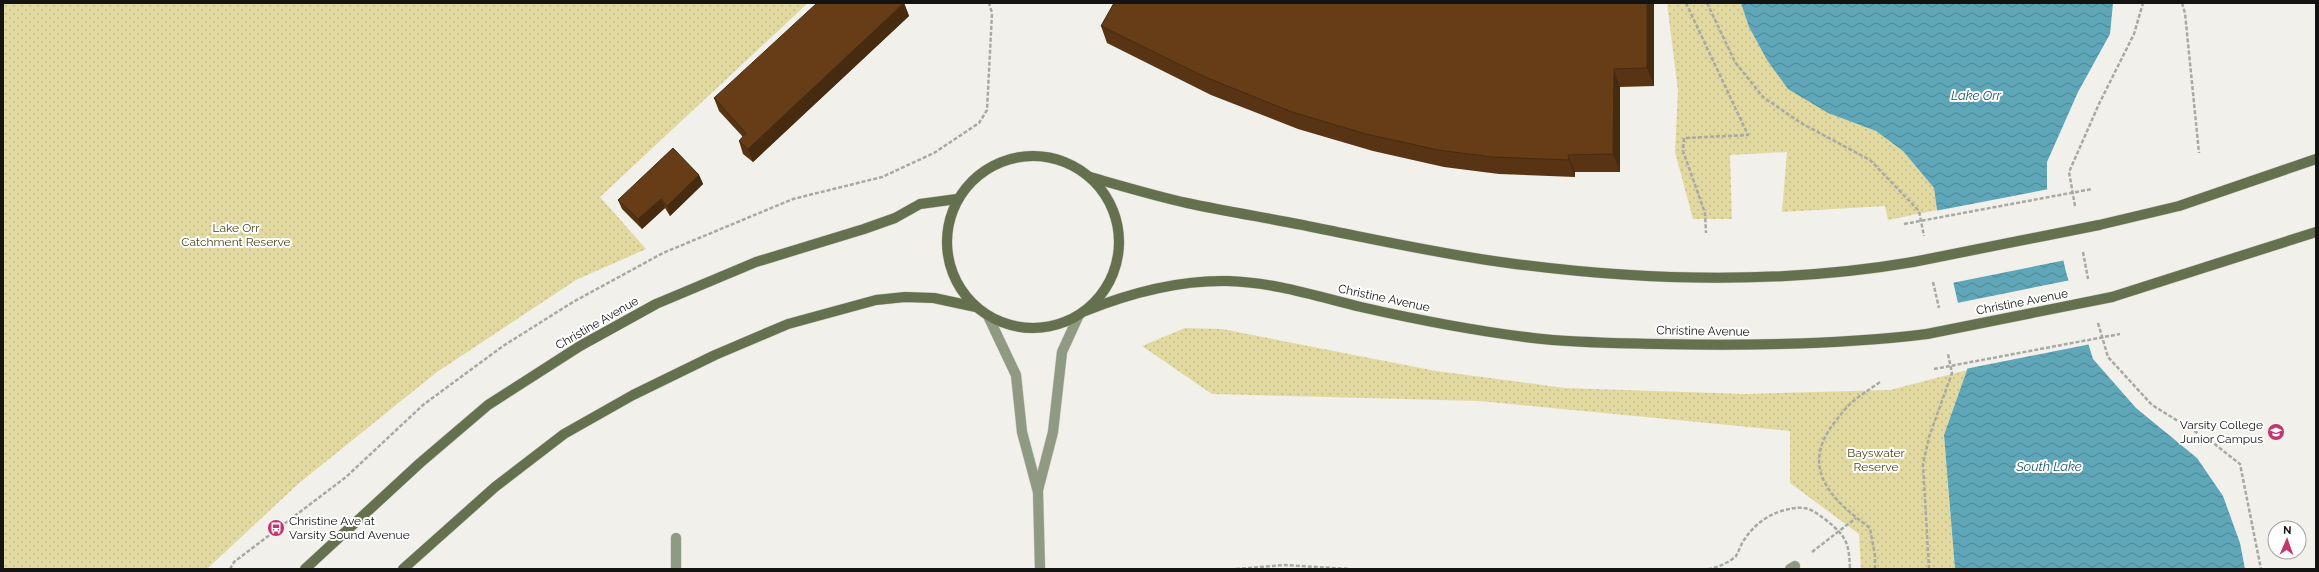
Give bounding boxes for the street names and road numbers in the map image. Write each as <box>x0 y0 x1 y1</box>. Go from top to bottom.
street label: Christine Avenue <box>1337 281 1431 315</box>
street label: Christine Avenue <box>1975 286 2069 318</box>
street label: Christine Avenue <box>553 294 641 352</box>
street label: Christine Avenue <box>1656 323 1750 339</box>

